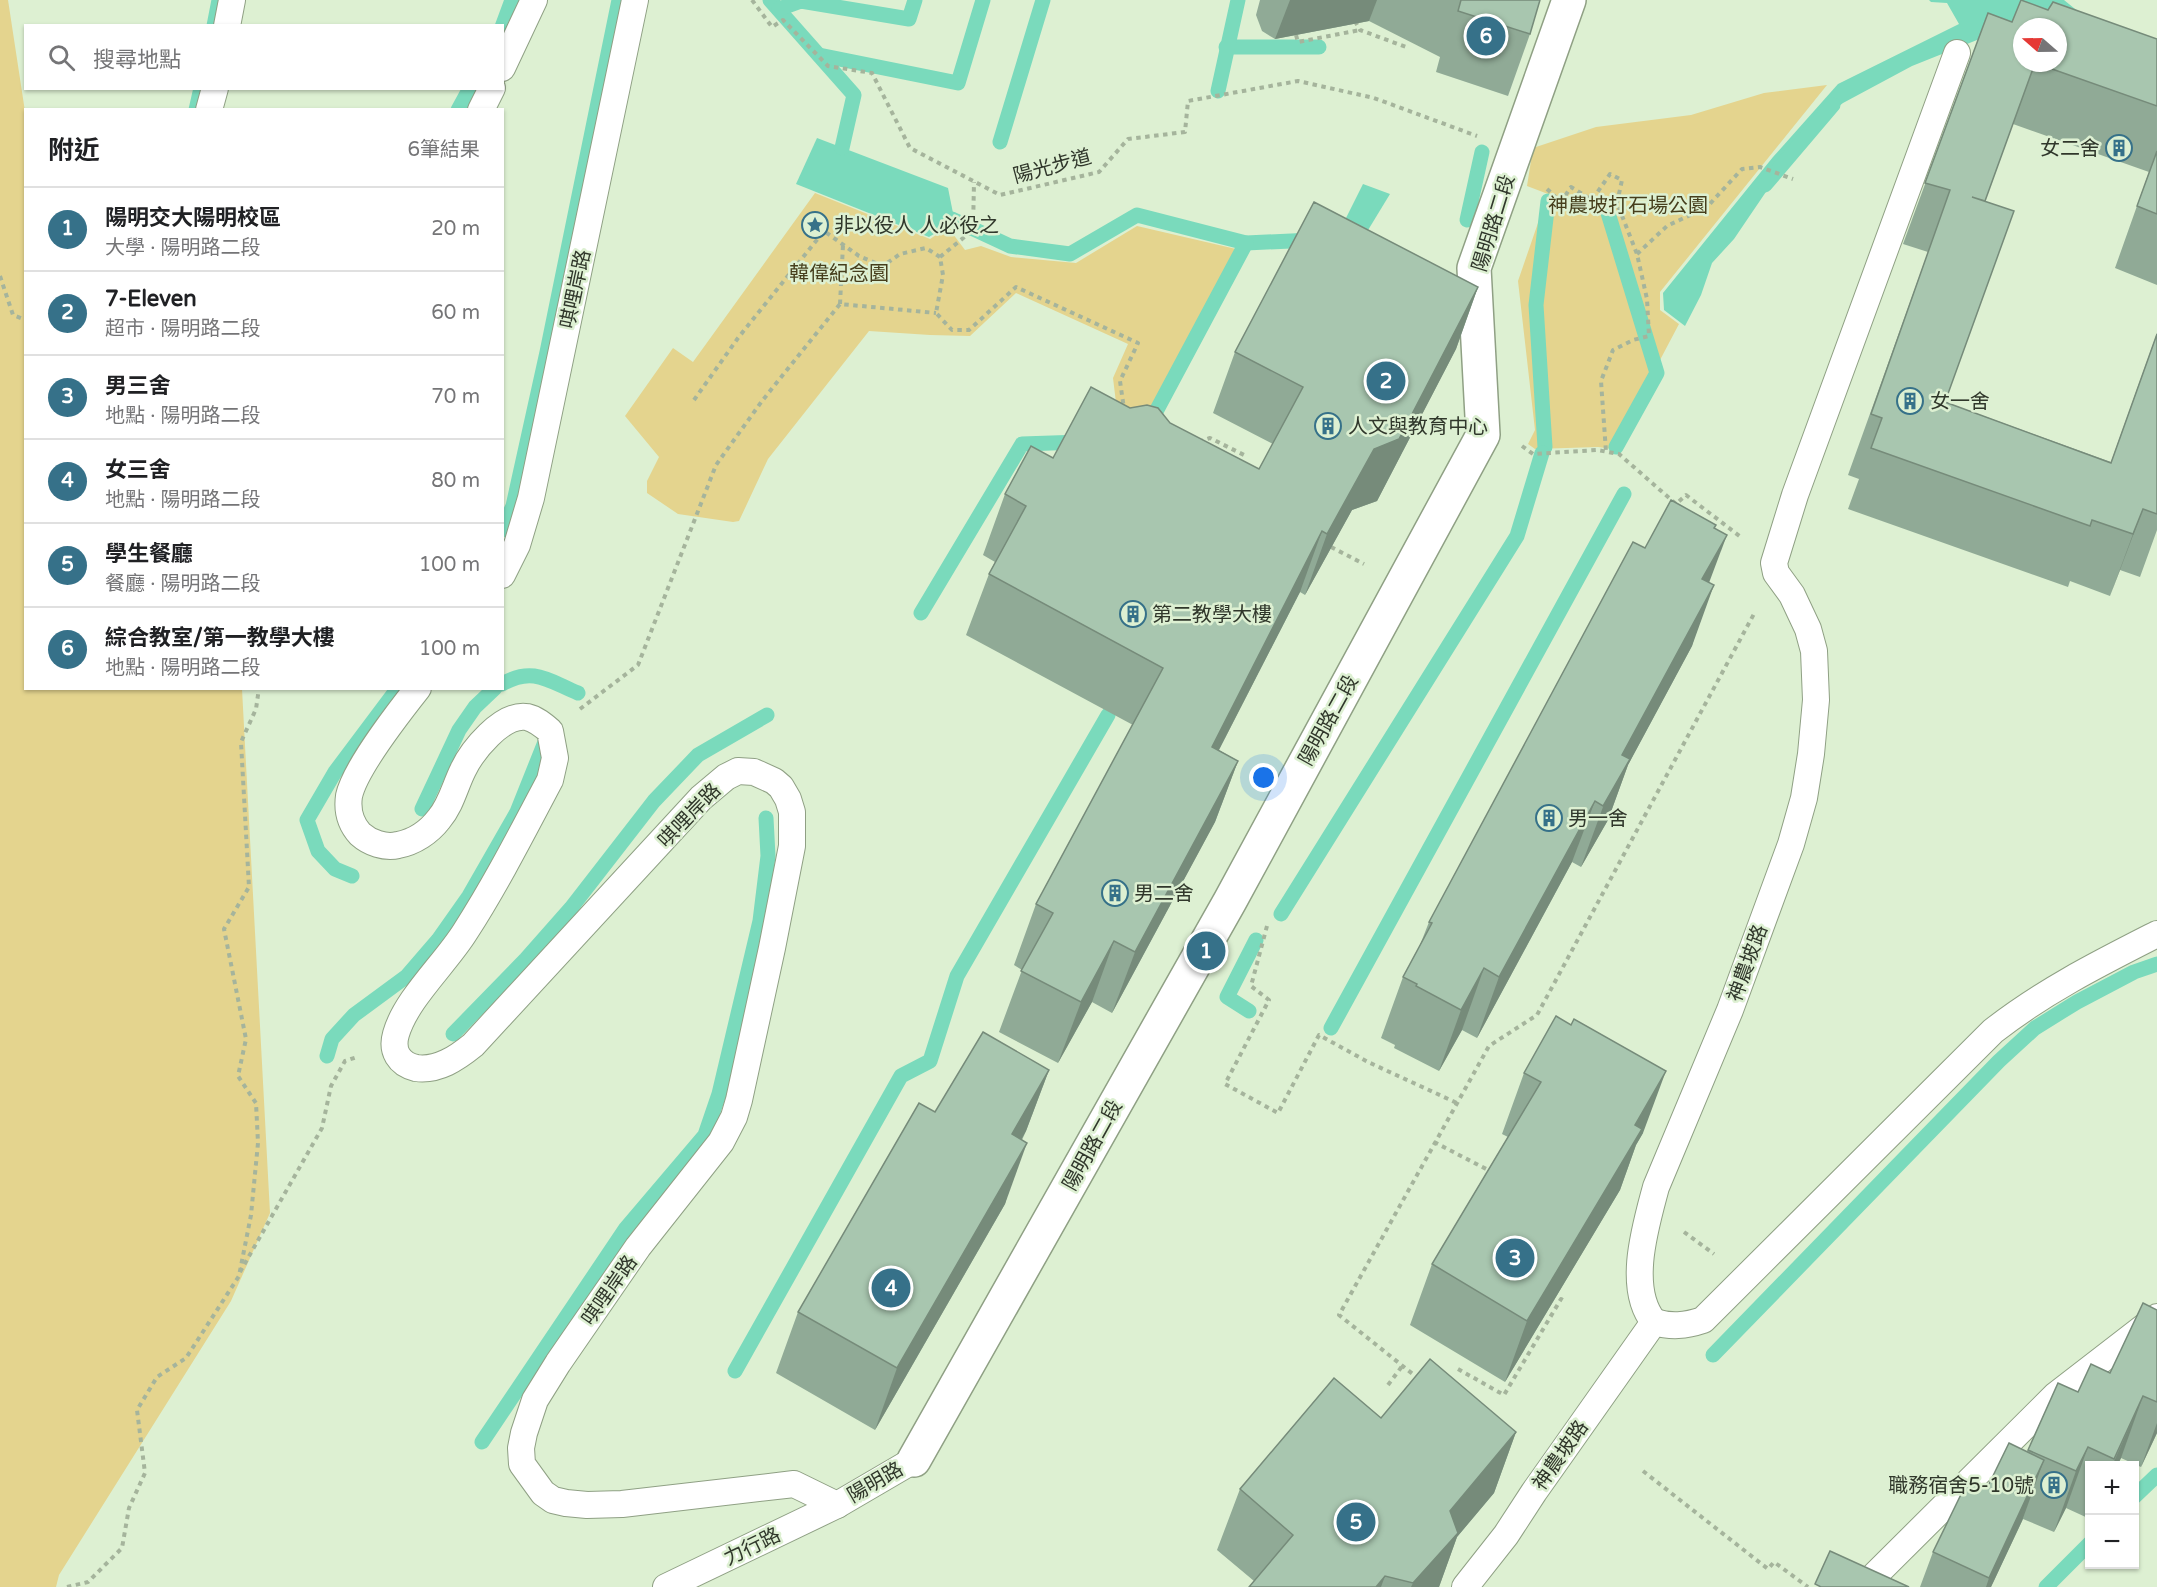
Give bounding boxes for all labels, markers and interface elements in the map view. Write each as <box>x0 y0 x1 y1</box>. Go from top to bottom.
pin: 6 <box>1466 14 1506 58</box>
north arrow <box>2013 18 2067 72</box>
search box <box>24 24 504 90</box>
icon: search <box>45 41 78 74</box>
text: 搜尋地點 <box>93 47 181 73</box>
building icon: 女二舍 <box>2104 133 2134 163</box>
text: 附近 <box>48 135 100 166</box>
place label: 女二舍 <box>2040 137 2100 161</box>
text: 6筆結果 <box>407 138 480 162</box>
street label: 陽光步道 <box>1011 145 1094 189</box>
street label: 陽明路二段 <box>1468 172 1520 275</box>
park label: 神農坡打石場公園 <box>1548 194 1708 218</box>
text: 陽明交大陽明校區 <box>105 205 281 231</box>
place icon: 非以役人 人必役之 <box>800 210 830 240</box>
place label: 非以役人 人必役之 <box>834 214 999 238</box>
text: 1 <box>61 217 74 241</box>
text: 20 m <box>431 217 480 241</box>
text: 大學 · 陽明路二段 <box>105 236 261 260</box>
street label: 唭哩岸路 <box>556 248 596 331</box>
park label: 韓偉紀念園 <box>789 262 889 286</box>
text: 7-Eleven <box>105 286 197 312</box>
text: 2 <box>61 301 74 325</box>
text: 60 m <box>431 301 480 325</box>
text: 超市 · 陽明路二段 <box>105 317 261 341</box>
pin: 2 <box>1366 358 1406 404</box>
text: 男三舍 <box>105 373 171 399</box>
text: 3 <box>61 385 74 409</box>
text: 70 m <box>431 385 480 409</box>
building icon: 女一舍 <box>1895 386 1925 416</box>
place label: 女一舍 <box>1930 390 1990 414</box>
text: 地點 · 陽明路二段 <box>105 404 261 428</box>
building icon: 人文與教育中心 <box>1313 411 1343 441</box>
place label: 人文與教育中心 <box>1348 415 1488 439</box>
text: 女三舍 <box>105 457 171 483</box>
text: 4 <box>61 469 74 493</box>
text: 80 m <box>431 469 480 493</box>
text: 地點 · 陽明路二段 <box>105 488 261 512</box>
text: 學生餐廳 <box>105 541 193 567</box>
text: 5 <box>61 553 74 577</box>
text: 100 m <box>419 553 480 577</box>
text: 餐廳 · 陽明路二段 <box>105 572 261 596</box>
building icon: 第二教學大樓 <box>1118 599 1148 629</box>
place label: 第二教學大樓 <box>1152 603 1272 627</box>
text: 綜合教室/第一教學大樓 <box>105 625 335 651</box>
text: 6 <box>61 637 74 661</box>
text: 100 m <box>419 637 480 661</box>
text: 地點 · 陽明路二段 <box>105 656 261 680</box>
street label: 陽明路二段 <box>1294 671 1364 770</box>
your location <box>1249 763 1278 792</box>
street label: 唭哩岸路 <box>653 779 726 853</box>
building icon: 男一舍 <box>1534 803 1564 833</box>
place label: 男一舍 <box>1568 807 1628 831</box>
building icon: 男二舍 <box>1100 878 1130 908</box>
place label: 男二舍 <box>1134 882 1194 906</box>
street label: 神農坡路 <box>1723 922 1773 1005</box>
pin: 1 <box>1186 928 1226 974</box>
street label: 陽明路二段 <box>1058 1096 1128 1195</box>
pin: 3 <box>1496 1236 1534 1280</box>
street label: 唭哩岸路 <box>577 1251 643 1330</box>
pin: 4 <box>872 1266 910 1310</box>
street label: 神農坡路 <box>1528 1416 1594 1495</box>
street label: 陽明路 <box>844 1457 907 1508</box>
map controls <box>2085 1461 2139 1569</box>
button: + <box>2085 1461 2139 1515</box>
building icon: 職務宿舍5-10號 <box>2039 1470 2069 1500</box>
place label: 職務宿舍5-10號 <box>1888 1474 2034 1498</box>
pin: 5 <box>1336 1500 1376 1544</box>
button: − <box>2085 1515 2139 1569</box>
street label: 力行路 <box>720 1523 785 1571</box>

